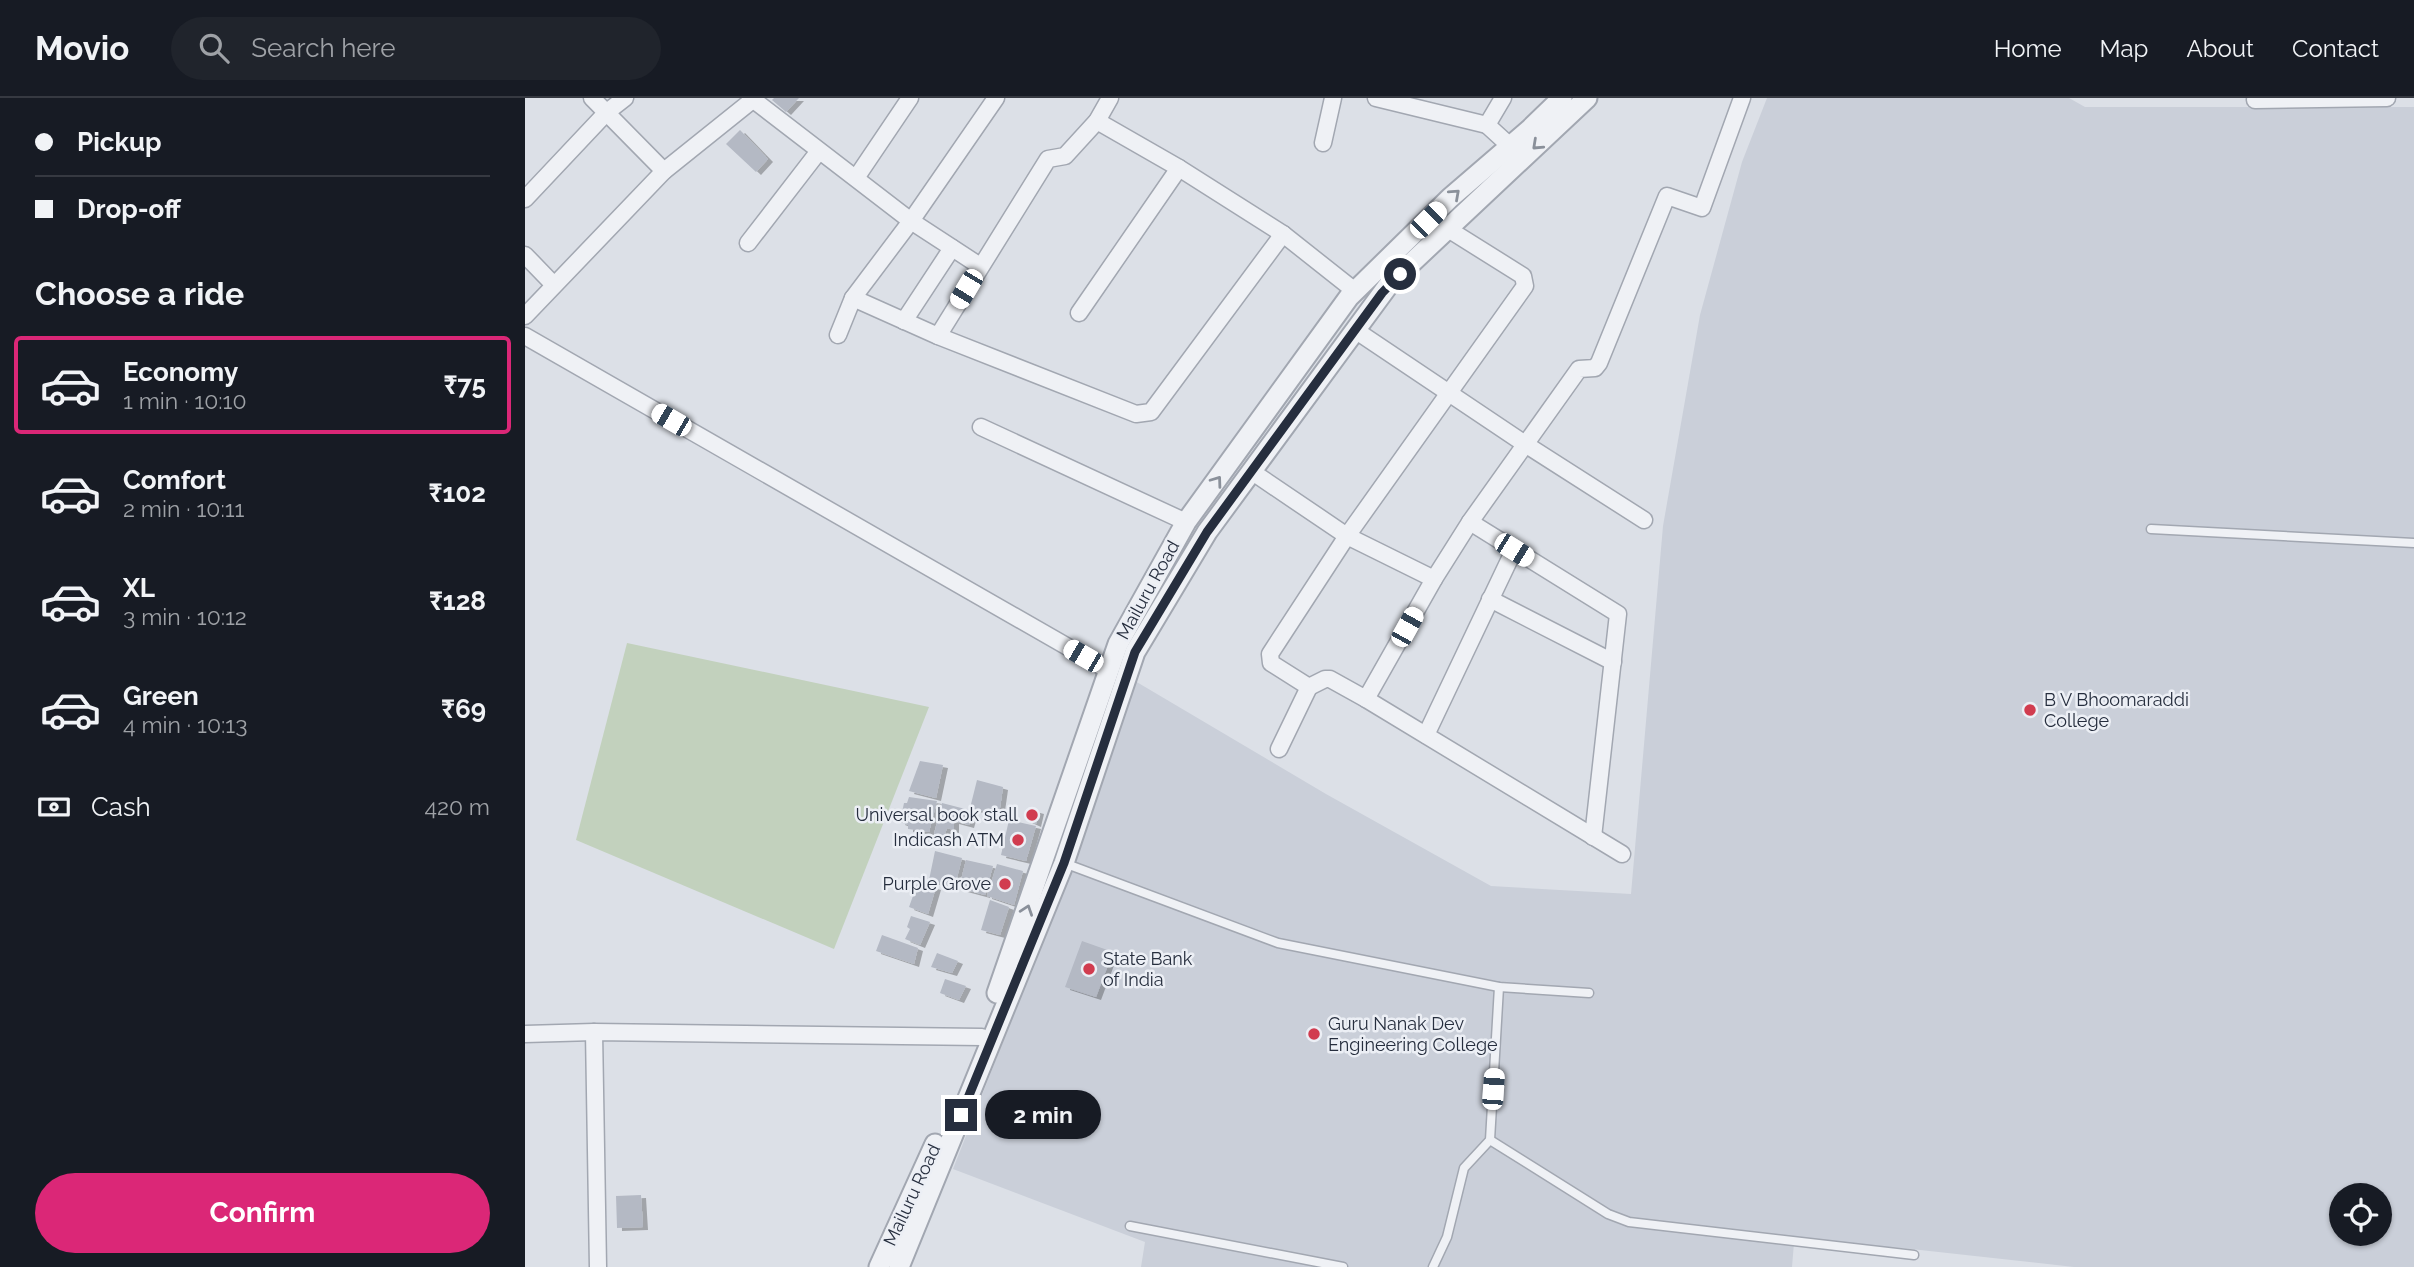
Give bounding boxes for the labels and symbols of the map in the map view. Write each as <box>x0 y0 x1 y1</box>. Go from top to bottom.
one-way arrow <box>1532 136 1545 149</box>
one-way arrow <box>1447 190 1460 202</box>
car <box>1406 198 1451 242</box>
route start <box>1384 258 1416 290</box>
car <box>947 266 986 312</box>
car <box>648 400 695 440</box>
one-way arrow <box>1208 476 1221 489</box>
car <box>1491 530 1538 570</box>
street label: Mailuru Road <box>1112 537 1183 643</box>
car <box>1388 604 1427 650</box>
car <box>1060 636 1107 676</box>
place label: B V Bhoomaraddi College <box>2044 689 2189 731</box>
marker: B V Bhoomaraddi College <box>2022 702 2038 718</box>
place label: Universal book stall <box>856 804 1018 825</box>
marker: Universal book stall <box>1024 807 1040 823</box>
place label: Indicash ATM <box>893 829 1004 850</box>
marker: Indicash ATM <box>1010 832 1026 848</box>
place label: Purple Grove <box>883 873 991 894</box>
marker: Purple Grove <box>997 876 1013 892</box>
one-way arrow <box>1019 905 1033 917</box>
place label: State Bank of India <box>1103 948 1193 990</box>
marker: State Bank of India <box>1081 961 1097 977</box>
place label: Guru Nanak Dev Engineering College <box>1328 1013 1498 1055</box>
marker: Guru Nanak Dev Engineering College <box>1306 1026 1322 1042</box>
car <box>1482 1067 1505 1111</box>
callout: 2 min <box>985 1090 1101 1140</box>
route end <box>945 1099 977 1131</box>
street label: Mailuru Road <box>879 1141 944 1249</box>

